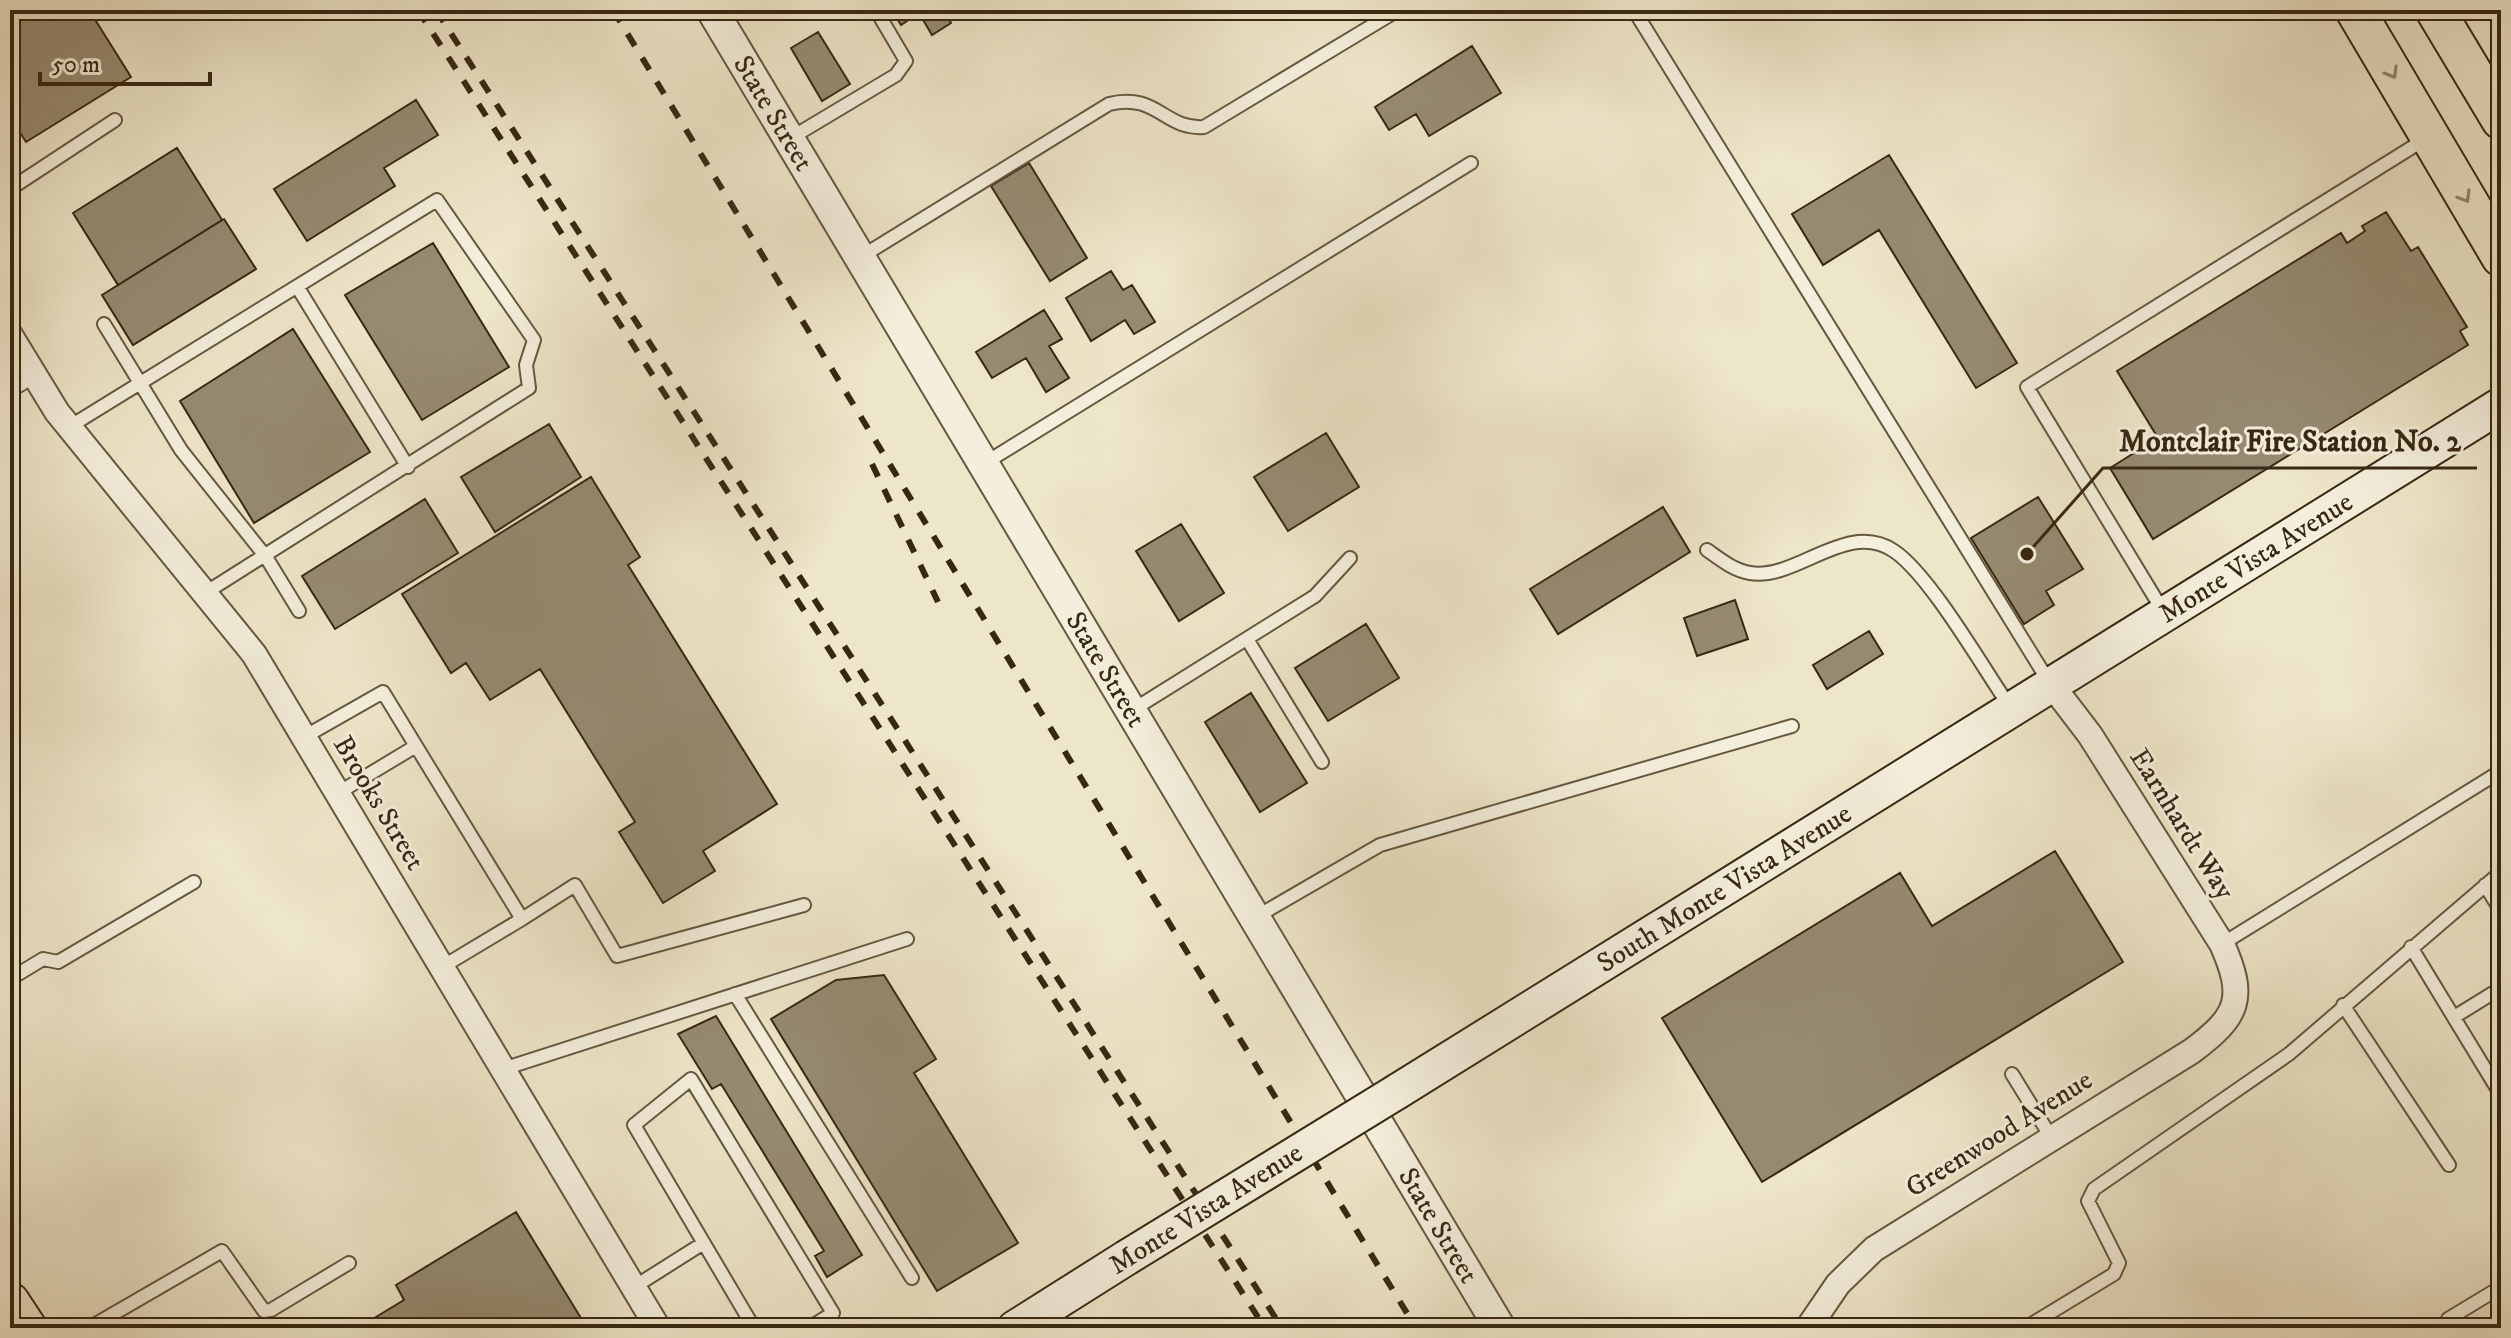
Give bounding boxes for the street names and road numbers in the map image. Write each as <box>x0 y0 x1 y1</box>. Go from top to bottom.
street label: State Street <box>726 49 822 177</box>
street label: Monte Vista Avenue <box>2152 484 2359 631</box>
street label: State Street <box>1058 605 1154 733</box>
street label: Brooks Street <box>325 729 433 877</box>
street label: Earnhardt Way <box>2122 742 2243 907</box>
street label: South Monte Vista Avenue <box>1590 796 1858 980</box>
street label: Greenwood Avenue <box>1899 1063 2099 1205</box>
street label: Monte Vista Avenue <box>1103 1135 1309 1283</box>
street label: State Street <box>1391 1161 1487 1289</box>

